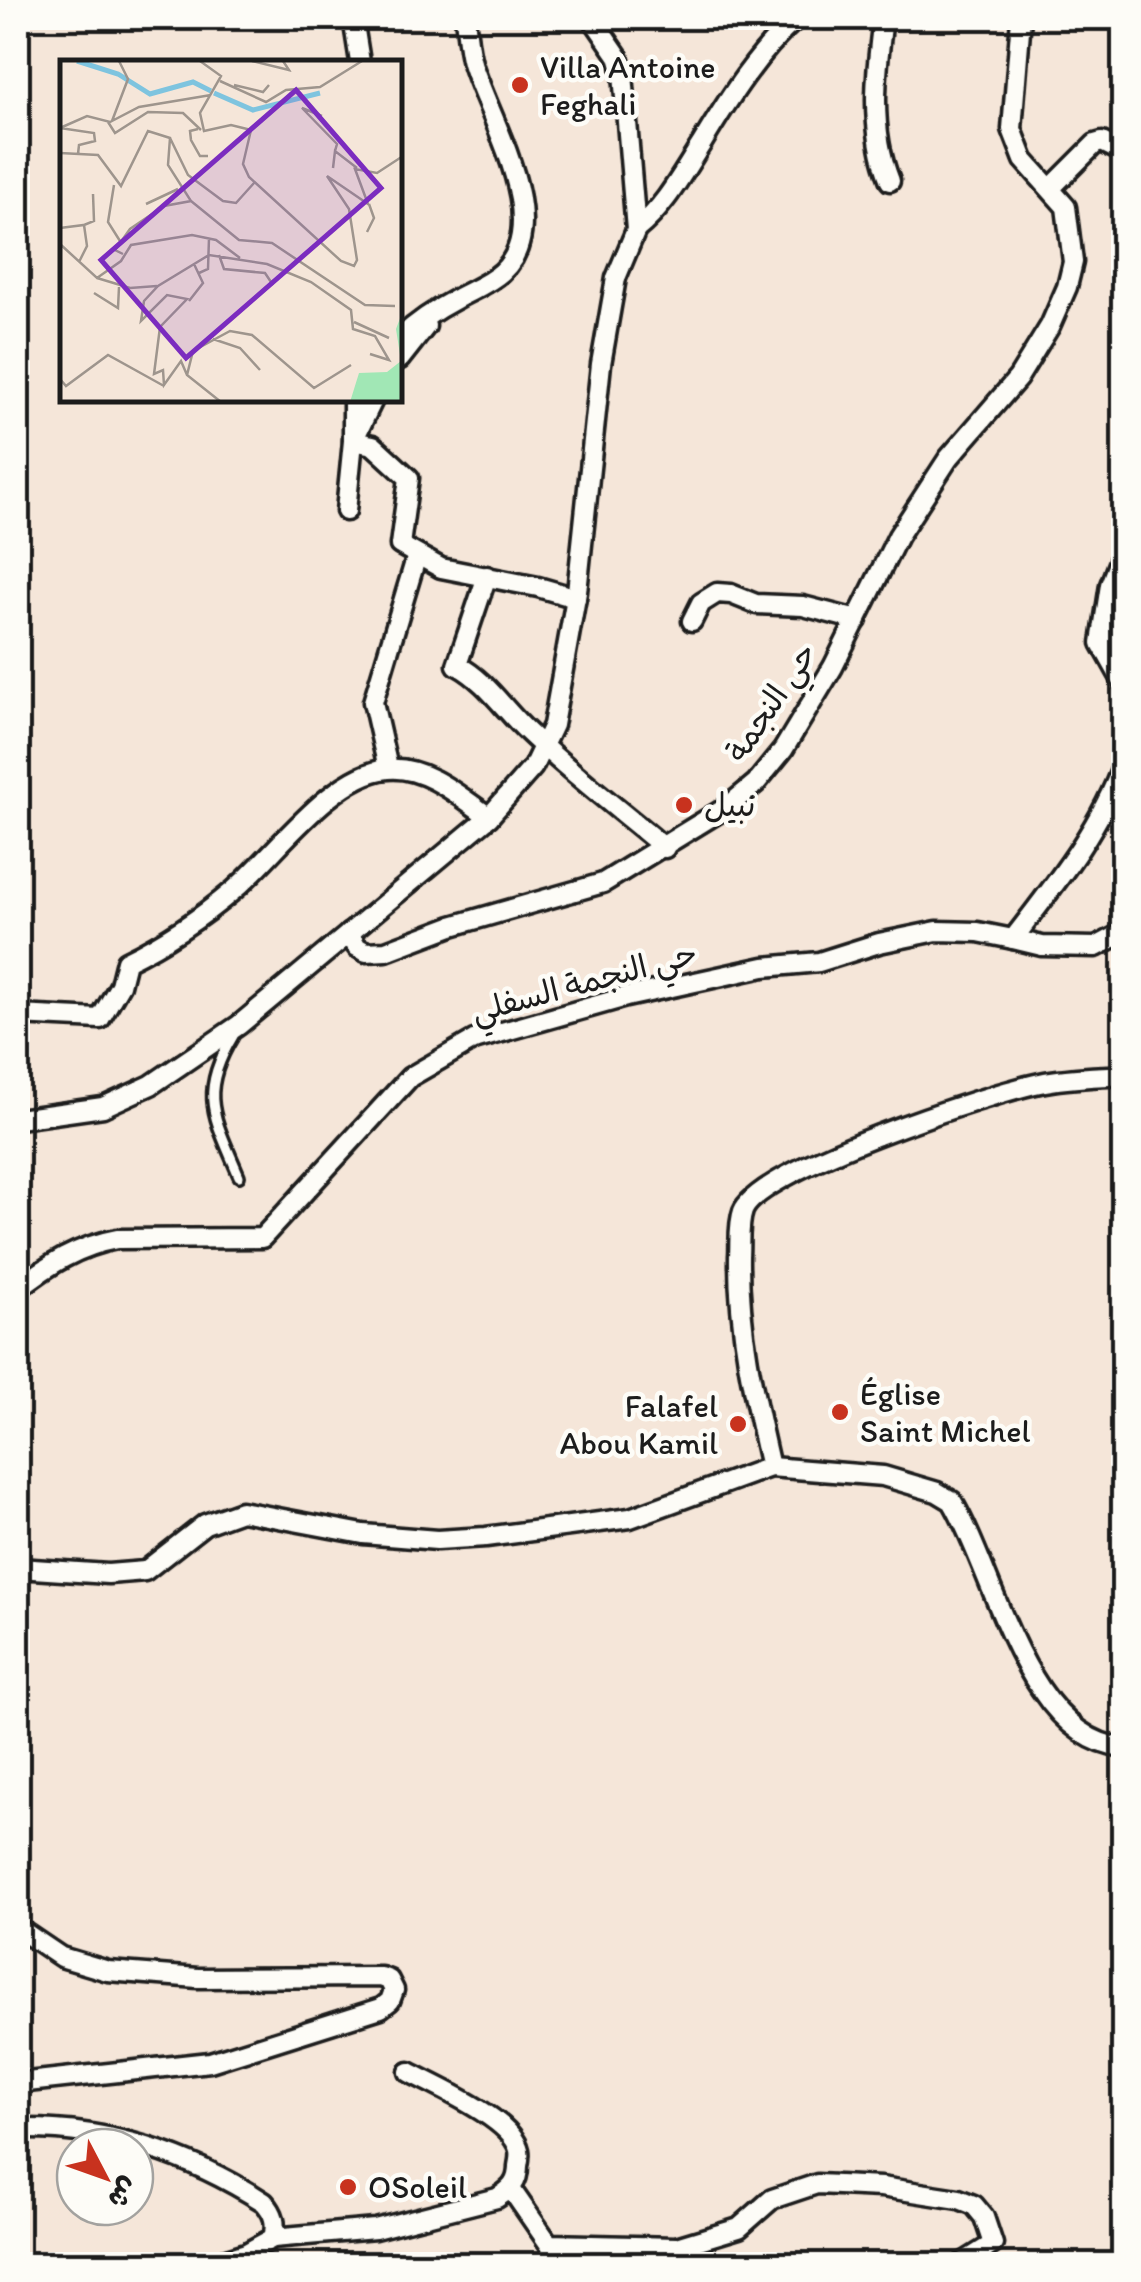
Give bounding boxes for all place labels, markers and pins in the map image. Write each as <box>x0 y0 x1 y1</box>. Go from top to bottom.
place label: Villa Antoine Feghali <box>540 48 715 123</box>
marker: Villa Antoine Feghali <box>509 74 531 96</box>
place label: نبيل <box>704 786 756 824</box>
marker: نبيل <box>673 794 695 816</box>
place label: Église Saint Michel <box>860 1375 1031 1450</box>
place label: Falafel Abou Kamil <box>560 1387 718 1462</box>
marker: Église Saint Michel <box>829 1401 851 1423</box>
marker: Falafel Abou Kamil <box>727 1413 749 1435</box>
place label: OSoleil <box>368 2168 467 2206</box>
marker: OSoleil <box>337 2176 359 2198</box>

